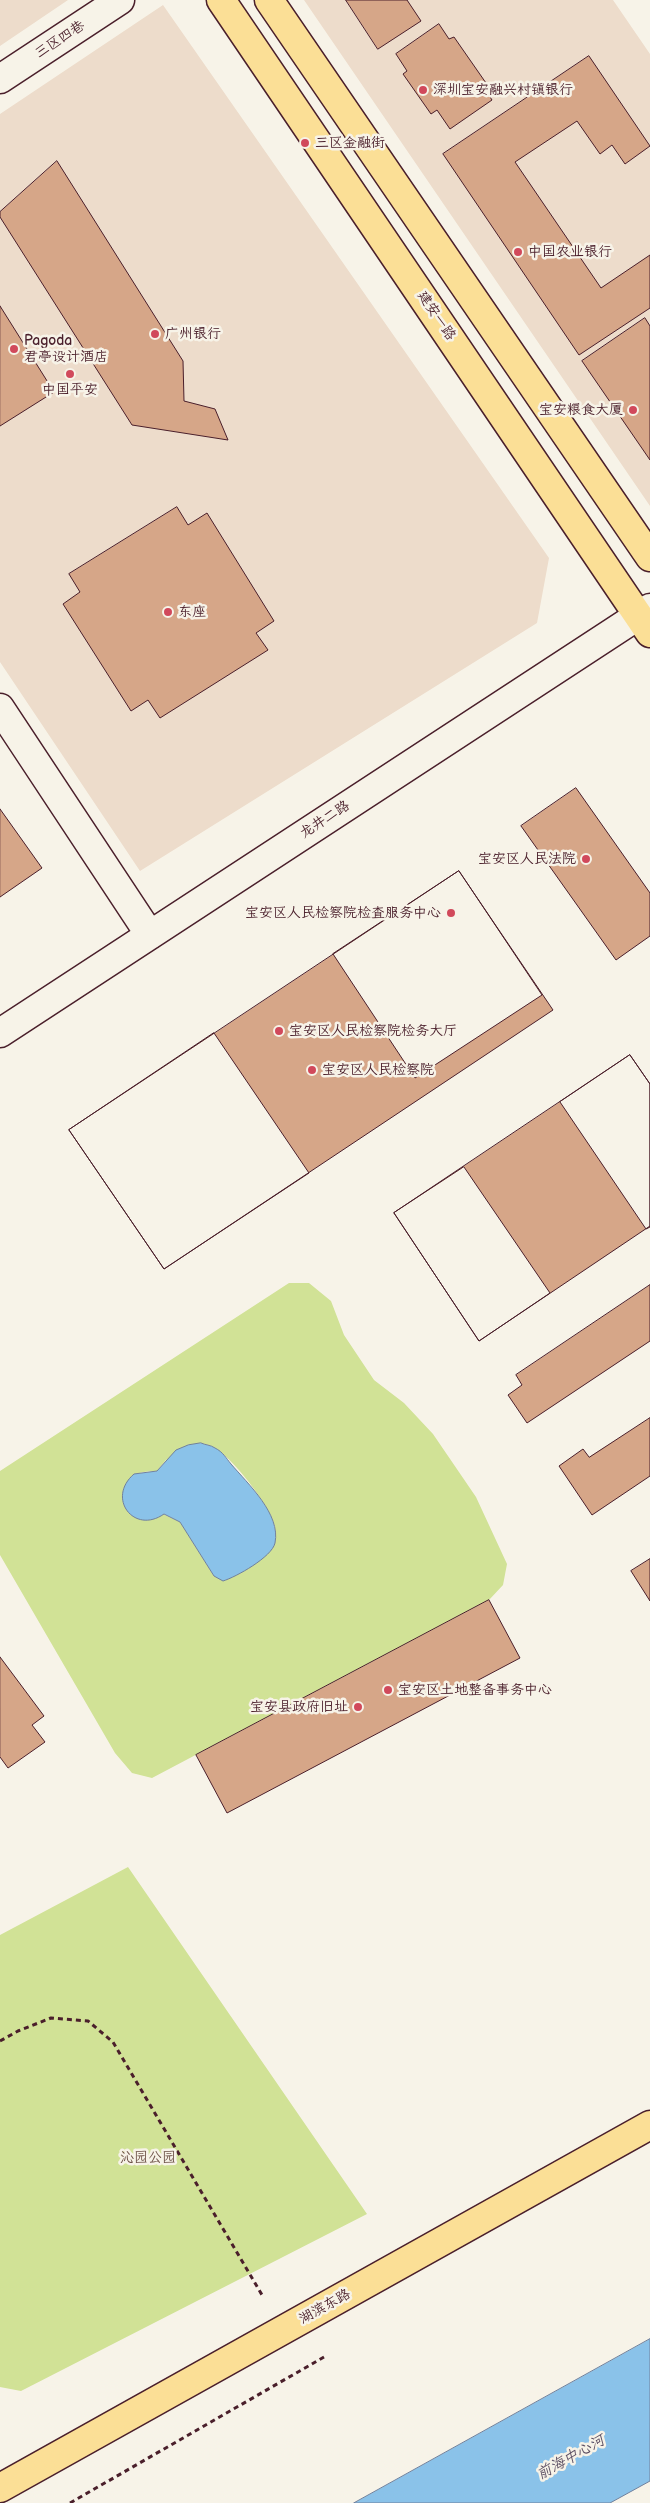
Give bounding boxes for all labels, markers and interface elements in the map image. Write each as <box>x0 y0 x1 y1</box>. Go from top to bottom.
street label: 三区四巷 <box>32 18 88 62</box>
place label: 深圳宝安融兴村镇银行 <box>433 82 573 98</box>
marker: 深圳宝安融兴村镇银行 <box>417 84 429 96</box>
place label: 三区金融街 <box>315 135 385 151</box>
marker: 三区金融街 <box>299 137 311 149</box>
place label: 中国农业银行 <box>528 244 612 260</box>
marker: 中国农业银行 <box>512 246 524 258</box>
street label: 建安一路 <box>413 288 459 344</box>
place label: 广州银行 <box>165 326 221 342</box>
marker: 广州银行 <box>149 328 161 340</box>
place label: Pagoda 君亭设计酒店 <box>24 333 108 366</box>
marker: Pagoda 君亭设计酒店 <box>8 343 20 355</box>
marker: 中国平安 <box>64 368 76 380</box>
place label: 中国平安 <box>42 382 98 398</box>
place label: 宝安粮食大厦 <box>539 402 623 418</box>
marker: 宝安粮食大厦 <box>627 404 639 416</box>
place label: 东座 <box>178 604 206 620</box>
marker: 东座 <box>162 606 174 618</box>
street label: 龙井二路 <box>297 798 353 842</box>
place label: 宝安区人民法院 <box>478 851 576 867</box>
marker: 宝安区人民法院 <box>580 853 592 865</box>
place label: 宝安区人民检察院检查服务中心 <box>245 905 441 921</box>
marker: 宝安区人民检察院检查服务中心 <box>445 907 457 919</box>
place label: 宝安区人民检察院检务大厅 <box>289 1023 457 1039</box>
marker: 宝安区人民检察院检务大厅 <box>273 1025 285 1037</box>
place label: 宝安区人民检察院 <box>322 1062 434 1078</box>
marker: 宝安区人民检察院 <box>306 1064 318 1076</box>
place label: 宝安区土地整备事务中心 <box>398 1682 552 1698</box>
marker: 宝安区土地整备事务中心 <box>382 1684 394 1696</box>
place label: 宝安县政府旧址 <box>250 1699 348 1715</box>
marker: 宝安县政府旧址 <box>352 1701 364 1713</box>
park label: 沁园公园 <box>120 2150 176 2166</box>
street label: 湖滨东路 <box>296 2286 354 2328</box>
water label: 前海中心河 <box>534 2432 608 2484</box>

